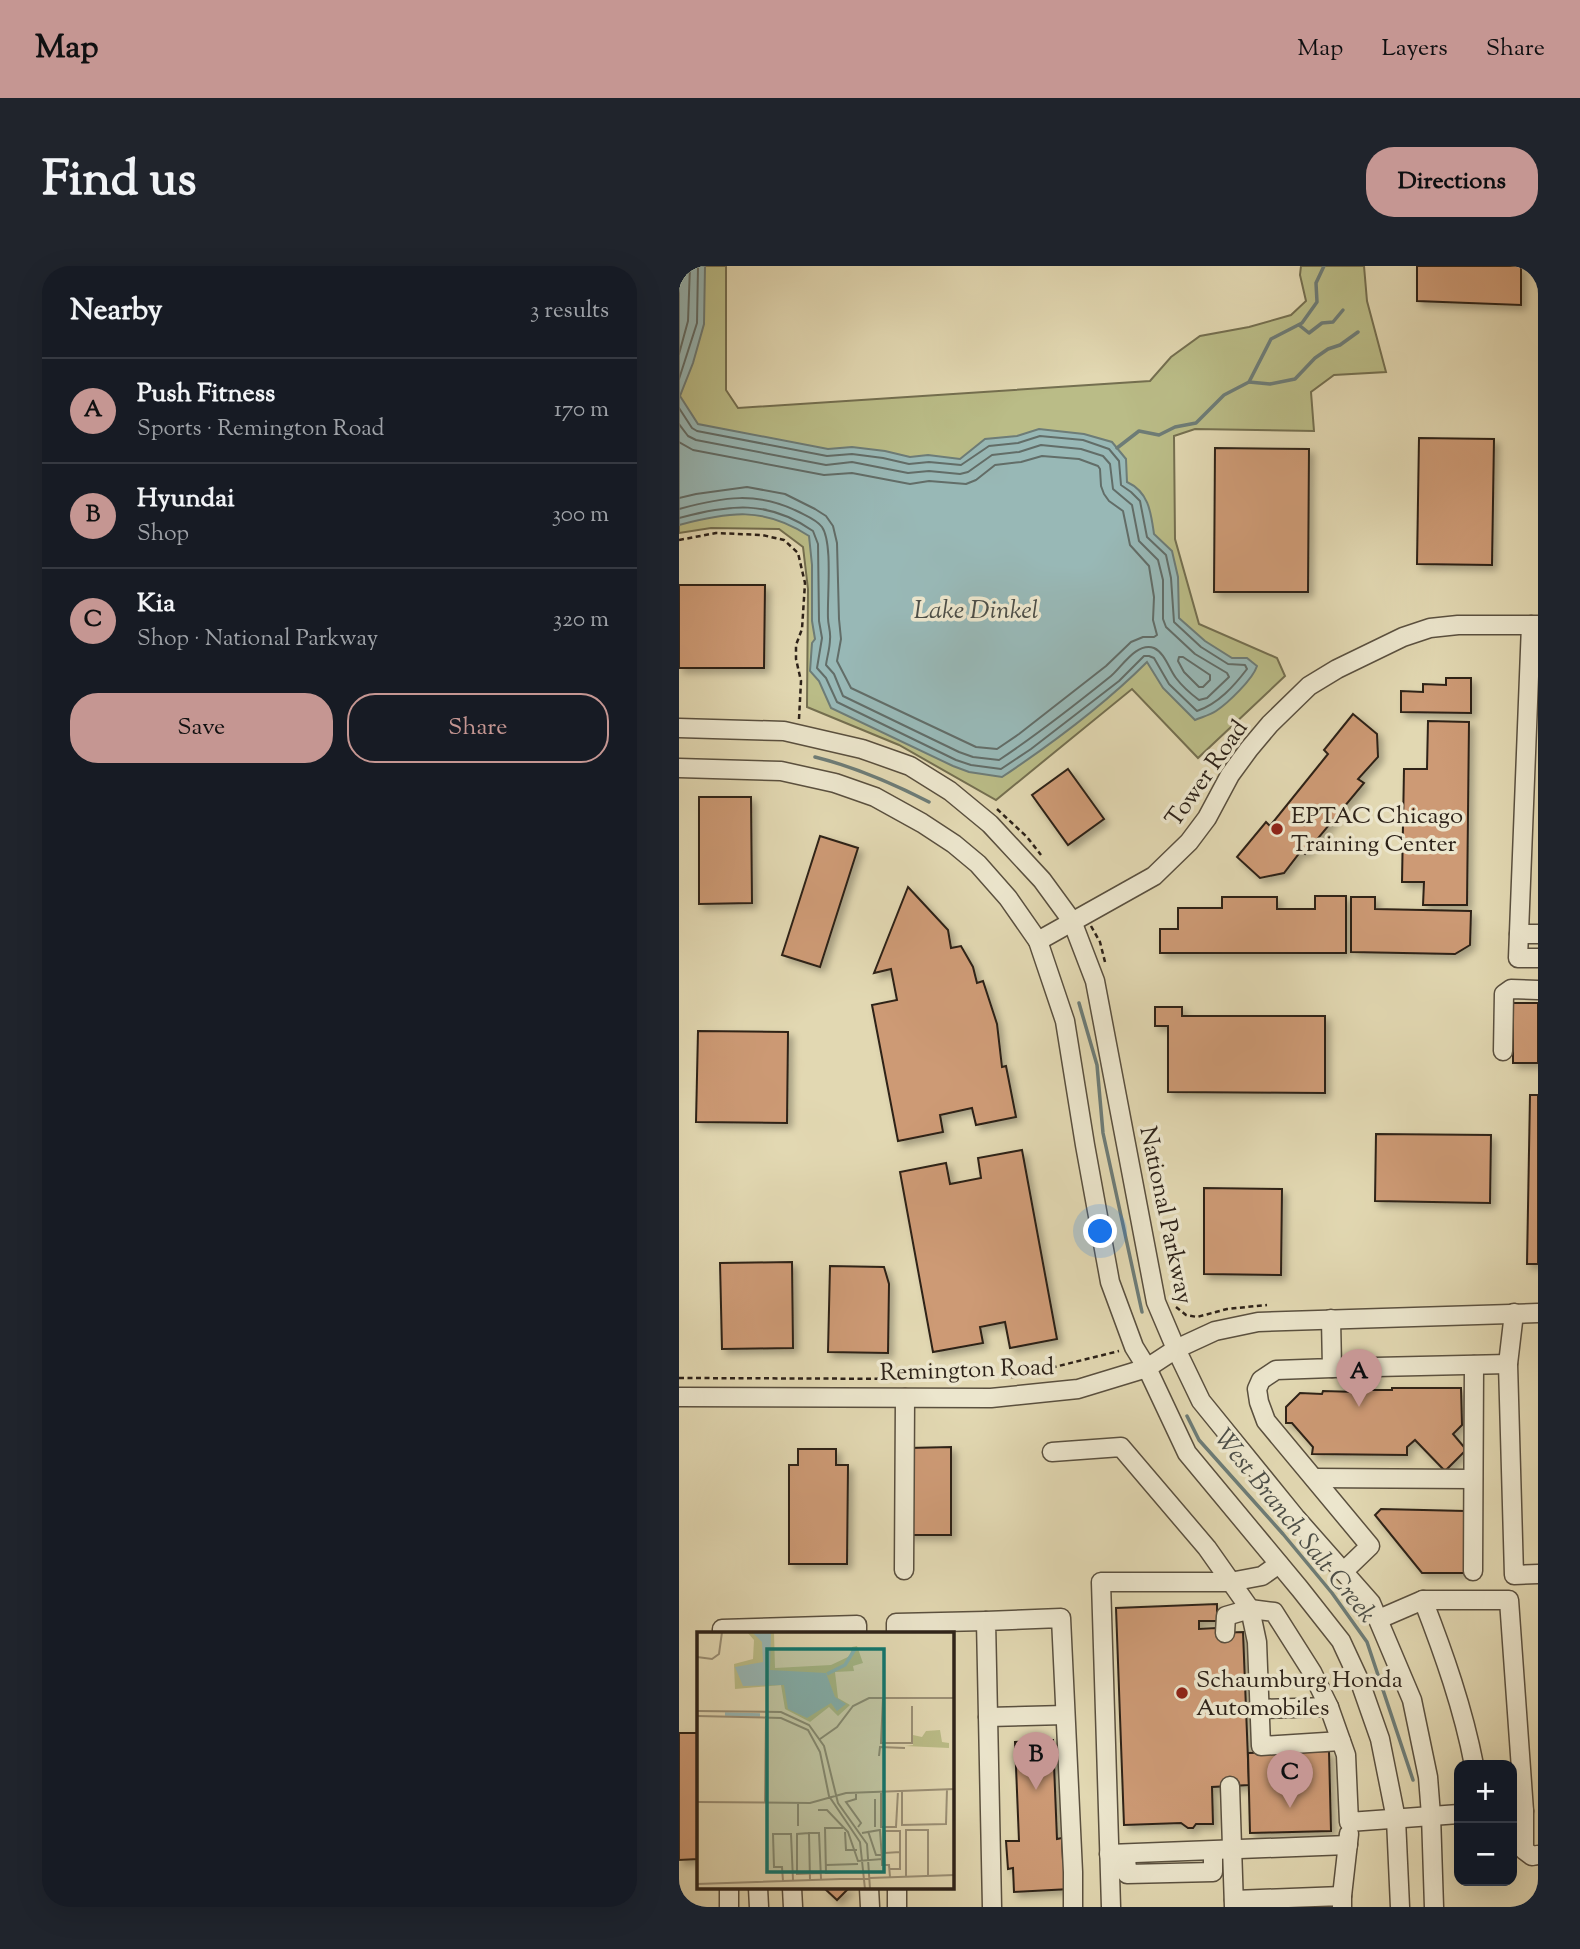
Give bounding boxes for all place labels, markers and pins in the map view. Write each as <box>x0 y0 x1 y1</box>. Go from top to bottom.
place label: EPTAC Chicago Training Center <box>1291 800 1463 862</box>
marker: EPTAC Chicago Training Center <box>1269 821 1285 837</box>
pin: A <box>1336 1349 1382 1407</box>
place label: Schaumburg Honda Automobiles <box>1196 1664 1403 1726</box>
marker: Schaumburg Honda Automobiles <box>1174 1685 1190 1701</box>
pin: B <box>1013 1732 1059 1790</box>
pin: C <box>1267 1750 1313 1808</box>

